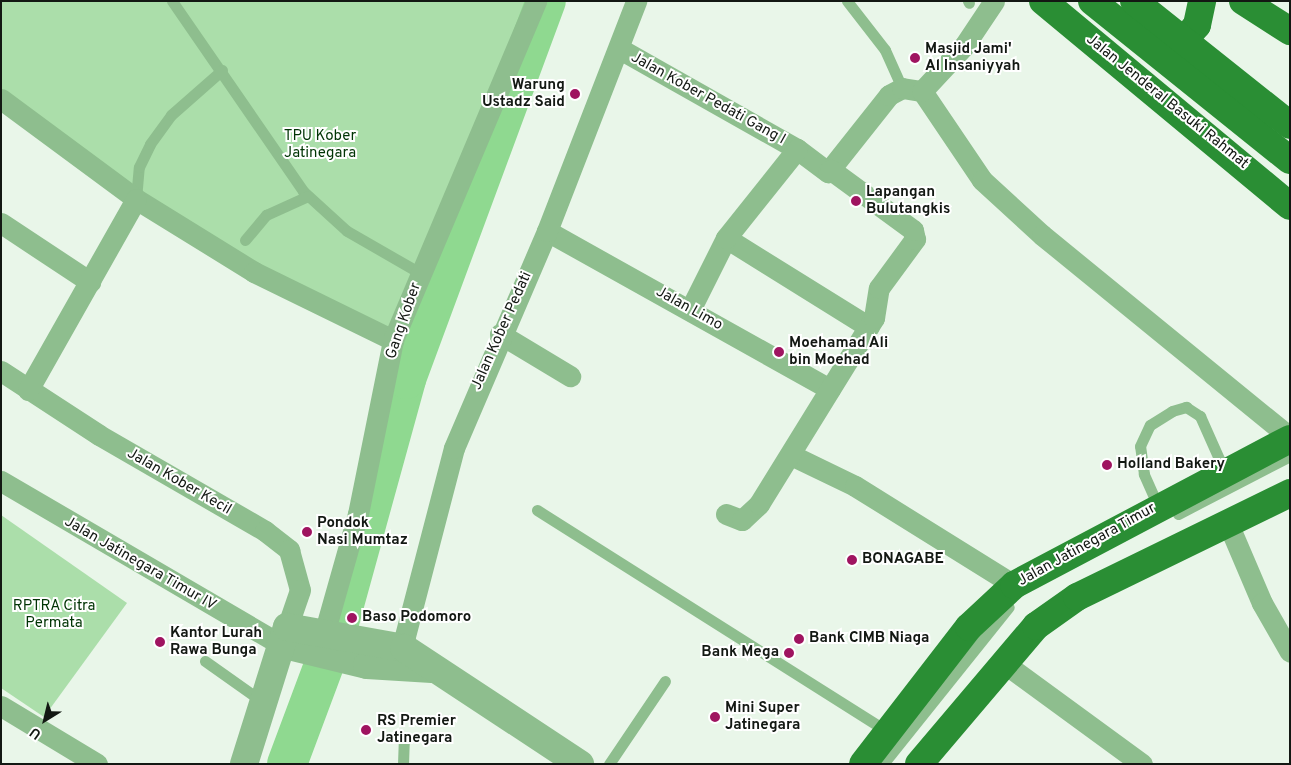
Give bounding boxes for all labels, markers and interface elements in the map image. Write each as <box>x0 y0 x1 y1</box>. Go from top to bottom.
street label: Jalan Jenderal Basuki Rahmat <box>1082 31 1252 173</box>
place label: Masjid Jami' Al Insaniyyah <box>925 40 1020 75</box>
street label: Jalan Kober Pedati Gang I <box>627 49 789 149</box>
marker: Masjid Jami' Al Insaniyyah <box>909 52 921 64</box>
place label: Warung Ustadz Said <box>482 76 565 111</box>
marker: Warung Ustadz Said <box>569 88 581 100</box>
park label: TPU Kober Jatinegara <box>284 127 356 162</box>
place label: Lapangan Bulutangkis <box>866 183 950 218</box>
marker: Lapangan Bulutangkis <box>850 195 862 207</box>
street label: Jalan Kober Pedati <box>468 269 536 393</box>
street label: Gang Kober <box>383 280 425 362</box>
street label: Jalan Limo <box>652 283 726 335</box>
place label: Moehamad Ali bin Moehad <box>789 334 889 369</box>
marker: Moehamad Ali bin Moehad <box>773 346 785 358</box>
street label: Jalan Kober Kecil <box>124 445 234 519</box>
place label: Holland Bakery <box>1117 456 1225 474</box>
marker: Holland Bakery <box>1101 459 1113 471</box>
street label: Jalan Jatinegara Timur <box>1015 499 1159 591</box>
street label: Jalan Jatinegara Timur IV <box>61 513 219 615</box>
place label: Pondok Nasi Mumtaz <box>317 514 408 549</box>
marker: Pondok Nasi Mumtaz <box>301 526 313 538</box>
place label: BONAGABE <box>862 551 944 569</box>
marker: BONAGABE <box>846 554 858 566</box>
park label: RPTRA Citra Permata <box>12 597 96 632</box>
place label: Baso Podomoro <box>362 609 471 627</box>
marker: Baso Podomoro <box>346 612 358 624</box>
place label: Kantor Lurah Rawa Bunga <box>170 624 262 659</box>
place label: Bank CIMB Niaga <box>809 630 929 648</box>
marker: Bank CIMB Niaga <box>793 633 805 645</box>
marker: Kantor Lurah Rawa Bunga <box>154 636 166 648</box>
place label: Bank Mega <box>701 644 779 662</box>
marker: Bank Mega <box>783 647 795 659</box>
north arrow <box>20 695 70 745</box>
place label: Mini Super Jatinegara <box>725 699 800 734</box>
marker: Mini Super Jatinegara <box>709 711 721 723</box>
place label: RS Premier Jatinegara <box>377 712 456 747</box>
text: U <box>27 723 45 742</box>
marker: RS Premier Jatinegara <box>359 723 373 737</box>

